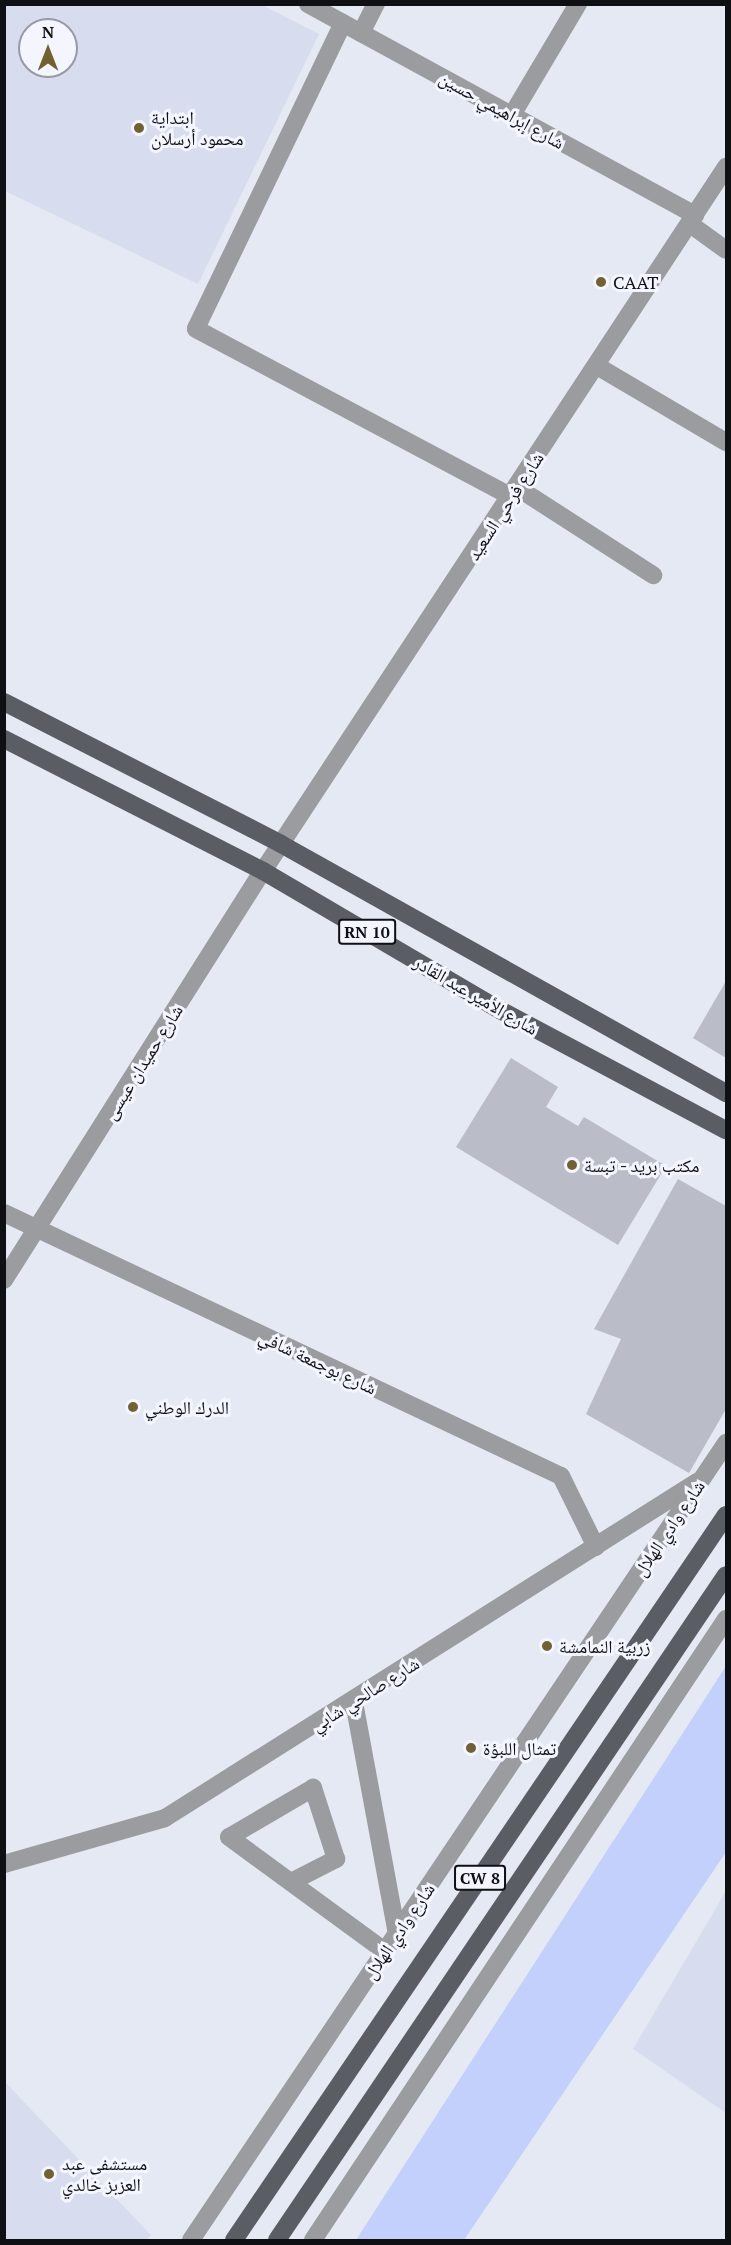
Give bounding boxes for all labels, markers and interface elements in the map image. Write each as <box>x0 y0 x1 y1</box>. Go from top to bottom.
north arrow <box>18 18 78 78</box>
text: N <box>42 21 54 43</box>
street label: شارع إبراهيمي حسين <box>436 67 568 153</box>
place label: ابتداية محمود أرسلان <box>151 107 243 150</box>
marker: ابتداية محمود أرسلان <box>132 121 146 135</box>
place label: CAAT <box>613 271 658 293</box>
marker: CAAT <box>594 275 608 289</box>
street label: شارع فرحي السعيد <box>462 448 548 564</box>
road number: RN 10 <box>337 919 397 945</box>
street label: شارع الأمير عبد القادر <box>410 951 542 1039</box>
street label: شارع حميدان عيسى <box>99 1000 187 1124</box>
place label: مكتب بريد - تبسة <box>584 1154 701 1176</box>
marker: مكتب بريد - تبسة <box>565 1158 579 1172</box>
street label: شارع بوجمعة شافي <box>256 1325 380 1399</box>
place label: الدرك الوطني <box>145 1396 229 1418</box>
marker: الدرك الوطني <box>126 1400 140 1414</box>
street label: شارع وادي الهلال <box>629 1476 709 1580</box>
place label: زربية النمامشة <box>559 1635 650 1657</box>
marker: زربية النمامشة <box>540 1639 554 1653</box>
street label: شارع صالحي شابي <box>307 1652 423 1736</box>
place label: تمثال اللبؤة <box>483 1737 556 1759</box>
marker: تمثال اللبؤة <box>464 1741 478 1755</box>
road number: CW 8 <box>453 1865 507 1891</box>
street label: شارع وادي الهلال <box>359 1879 439 1983</box>
place label: مستشفى عبد العزبز خالدي <box>62 2153 147 2196</box>
marker: مستشفى عبد العزبز خالدي <box>40 2165 58 2183</box>

